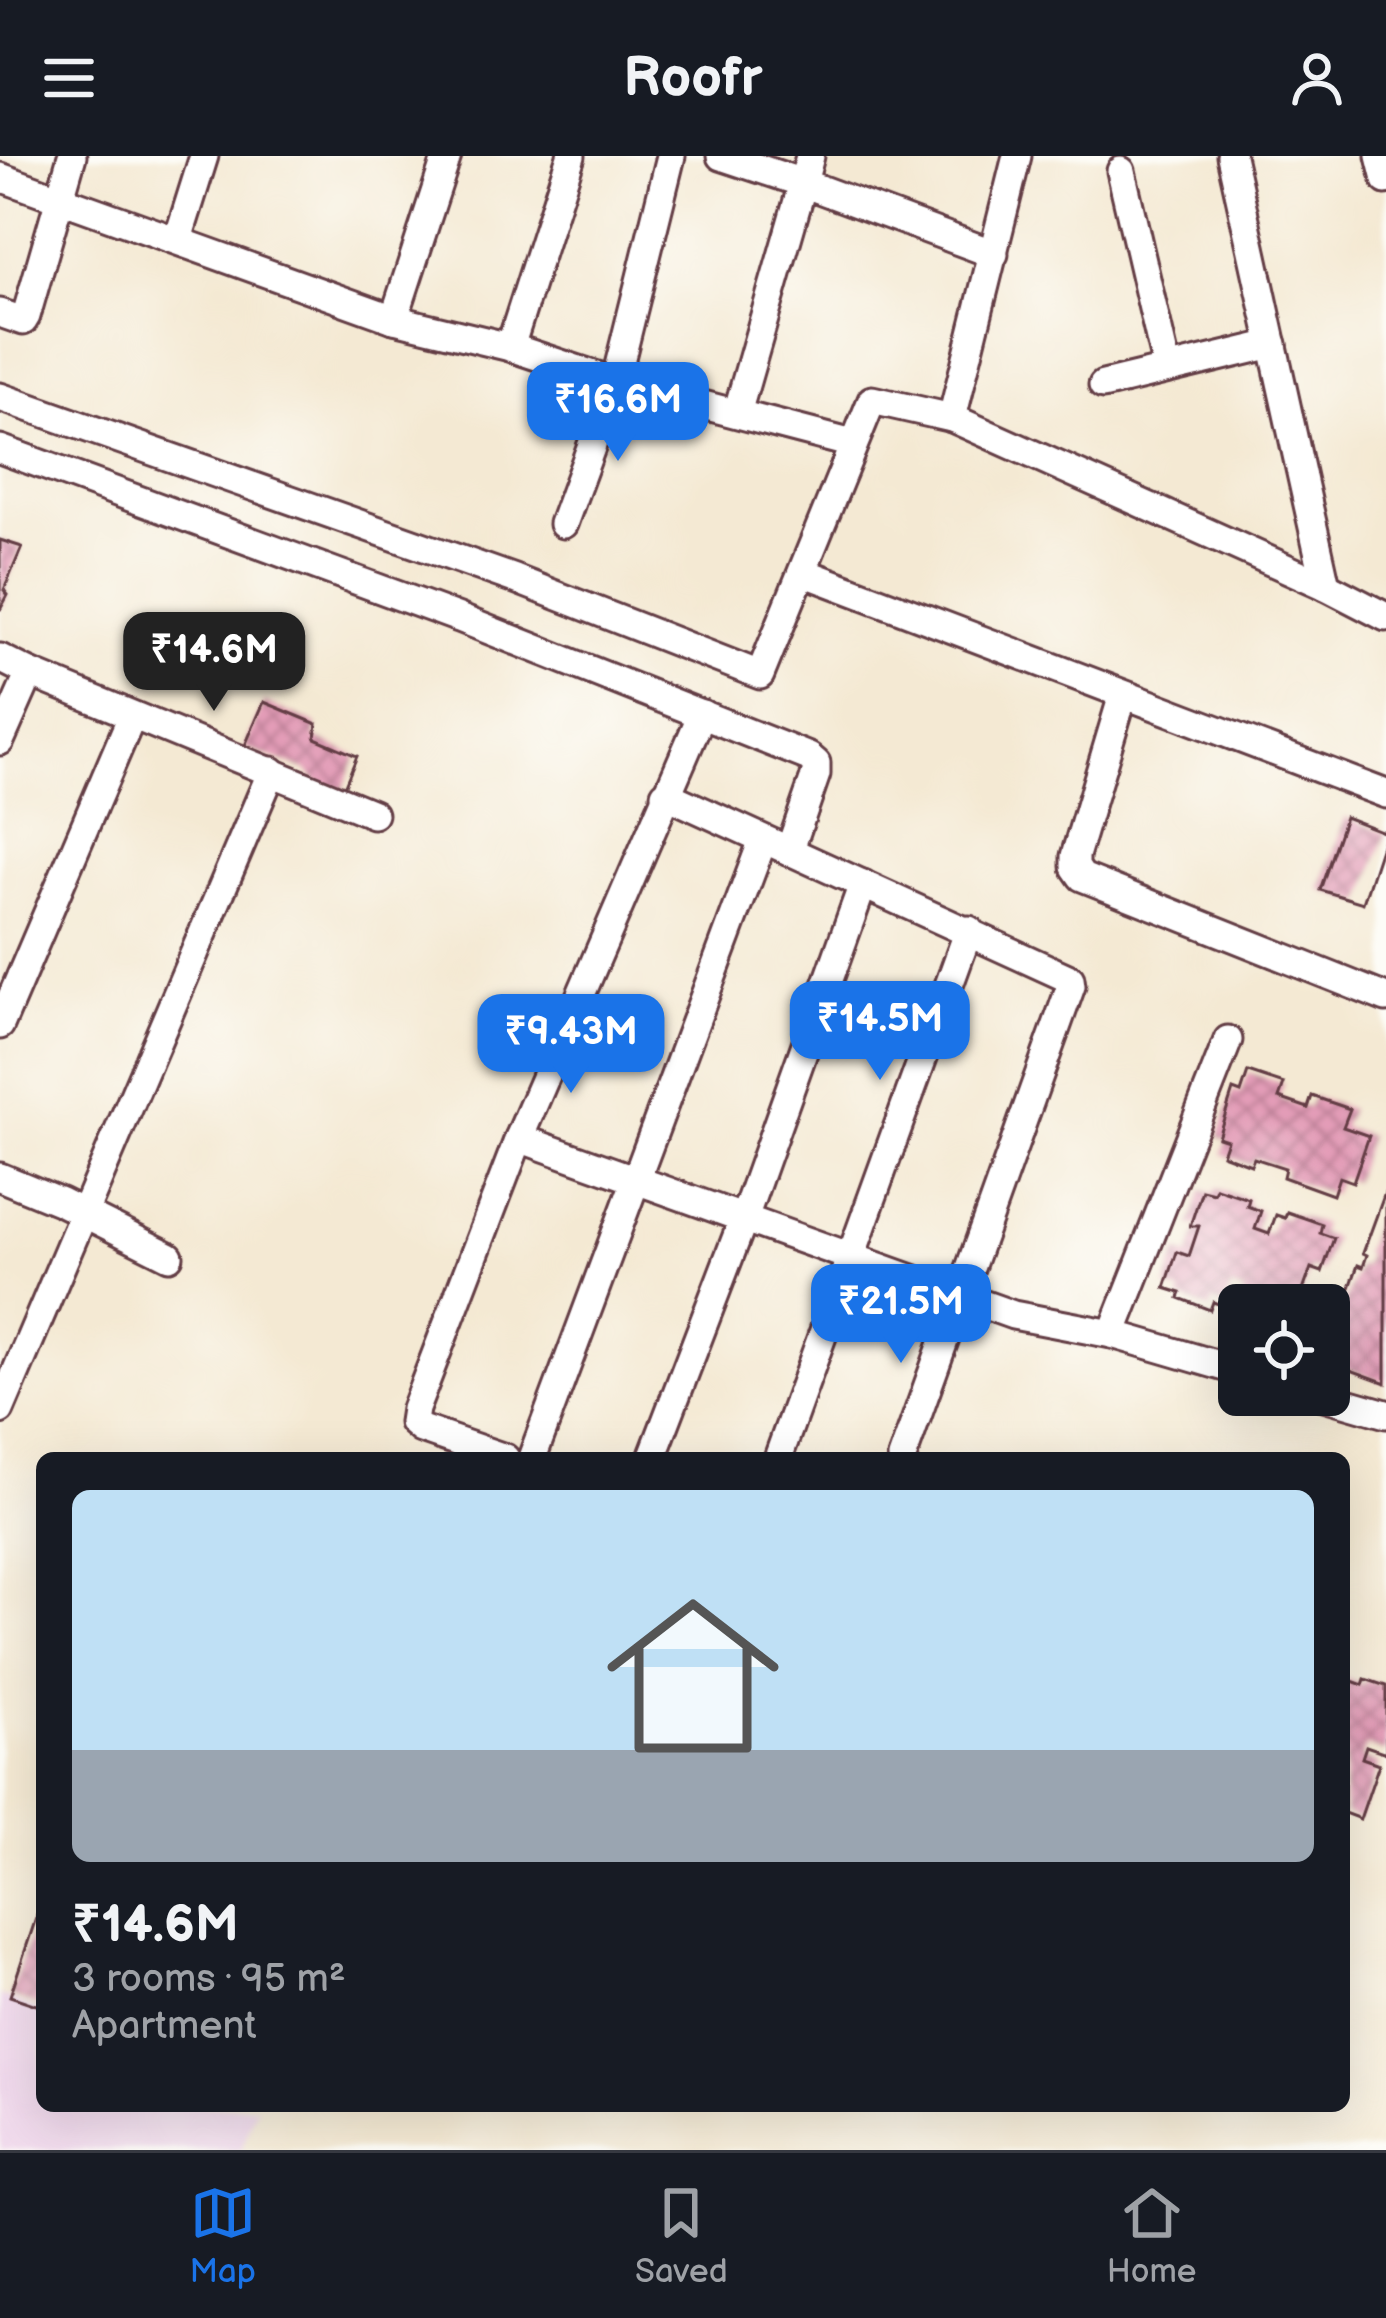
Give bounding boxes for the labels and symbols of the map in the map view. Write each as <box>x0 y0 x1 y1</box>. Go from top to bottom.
pin: ₹16.6M <box>520 362 716 464</box>
pin: ₹14.6M <box>116 612 312 714</box>
pin: ₹14.5M <box>782 981 978 1083</box>
pin: ₹9.43M <box>473 994 669 1096</box>
pin: ₹21.5M <box>803 1264 999 1366</box>

